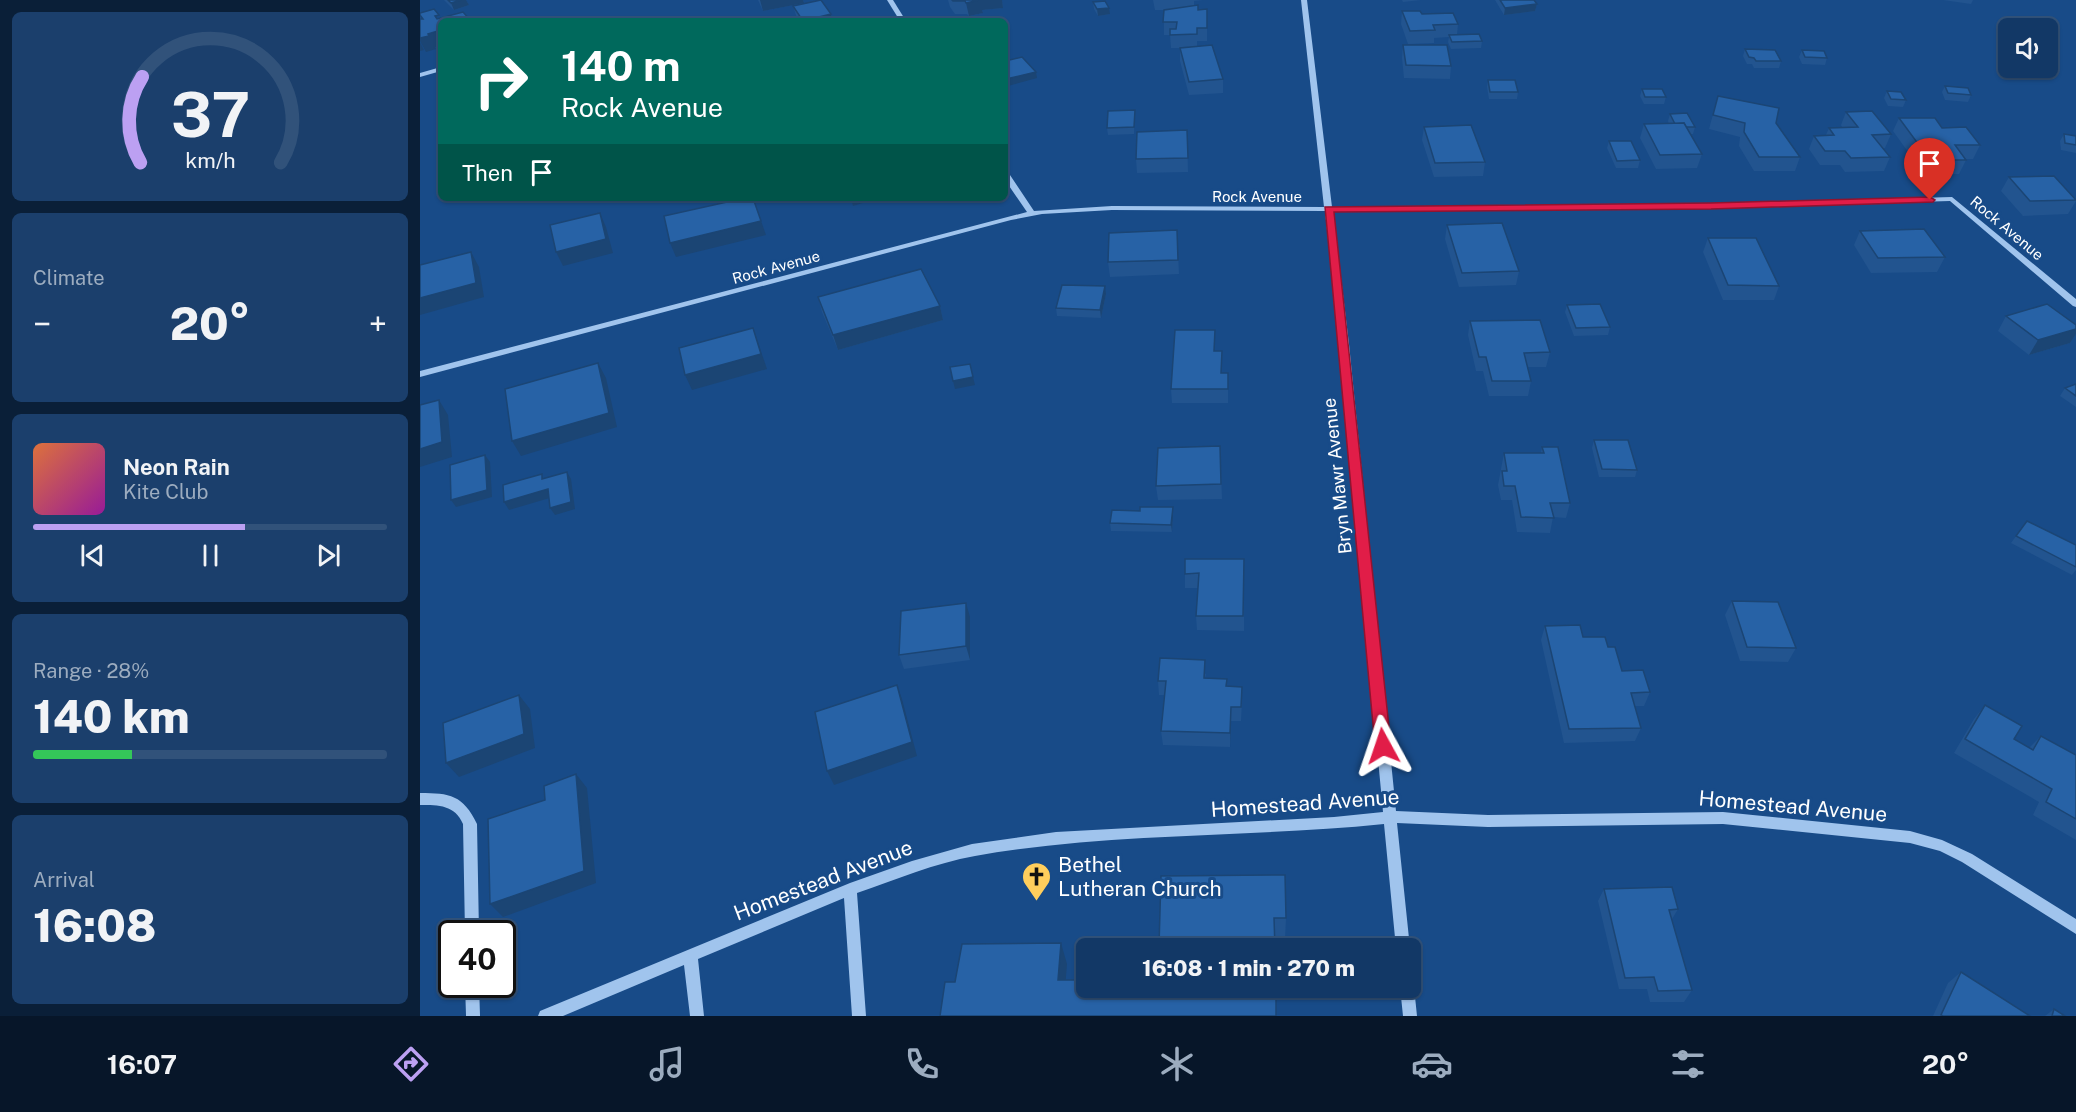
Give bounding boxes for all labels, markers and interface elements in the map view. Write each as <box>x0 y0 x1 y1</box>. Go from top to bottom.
map controls <box>1998 18 2058 78</box>
button: sound <box>1998 18 2058 78</box>
text: 140 m <box>561 41 681 90</box>
icon: right <box>462 42 540 120</box>
text: 37 <box>170 79 250 152</box>
text: Rock Avenue <box>561 91 723 123</box>
pin <box>1904 138 1955 200</box>
icon: arrive <box>1913 147 1946 180</box>
text: km/h <box>185 149 235 174</box>
icon: arrive <box>525 156 558 189</box>
text: Then <box>462 160 513 186</box>
street label: Rock Avenue <box>1212 188 1302 205</box>
street label: Rock Avenue <box>1967 193 2047 263</box>
street label: Rock Avenue <box>730 247 822 287</box>
text: Climate <box>33 266 105 290</box>
text: 20° <box>170 297 250 350</box>
text: − <box>33 305 51 343</box>
text: + <box>369 305 387 343</box>
street label: Bryn Mawr Avenue <box>1318 397 1356 555</box>
text: Neon Rain <box>123 454 230 480</box>
text: Kite Club <box>123 480 208 504</box>
icon: previous <box>76 539 109 572</box>
icon: pause <box>194 539 227 572</box>
icon: next <box>312 539 345 572</box>
text: Range · 28% <box>33 659 149 683</box>
text: 140 km <box>33 690 190 743</box>
position arrow <box>1351 714 1415 778</box>
street label: Homestead Avenue <box>1210 784 1400 822</box>
street label: Homestead Avenue <box>1698 785 1888 827</box>
street label: Homestead Avenue <box>730 834 916 926</box>
place label: Bethel Lutheran Church <box>1058 852 1222 901</box>
church icon: Bethel Lutheran Church <box>1021 860 1053 902</box>
text: Arrival <box>33 868 95 892</box>
text: 16:08 <box>33 899 157 952</box>
speed limit sign: 40 <box>438 920 516 998</box>
text: 16:08 · 1 min · 270 m <box>1142 955 1355 981</box>
icon: directions <box>390 1043 432 1085</box>
icon: music <box>646 1043 688 1085</box>
icon: phone <box>901 1043 943 1085</box>
icon: climate <box>1156 1043 1198 1085</box>
icon: car <box>1411 1043 1453 1085</box>
icon: filters <box>1667 1043 1709 1085</box>
text: 16:07 <box>107 1048 177 1080</box>
text: 20° <box>1922 1048 1969 1080</box>

